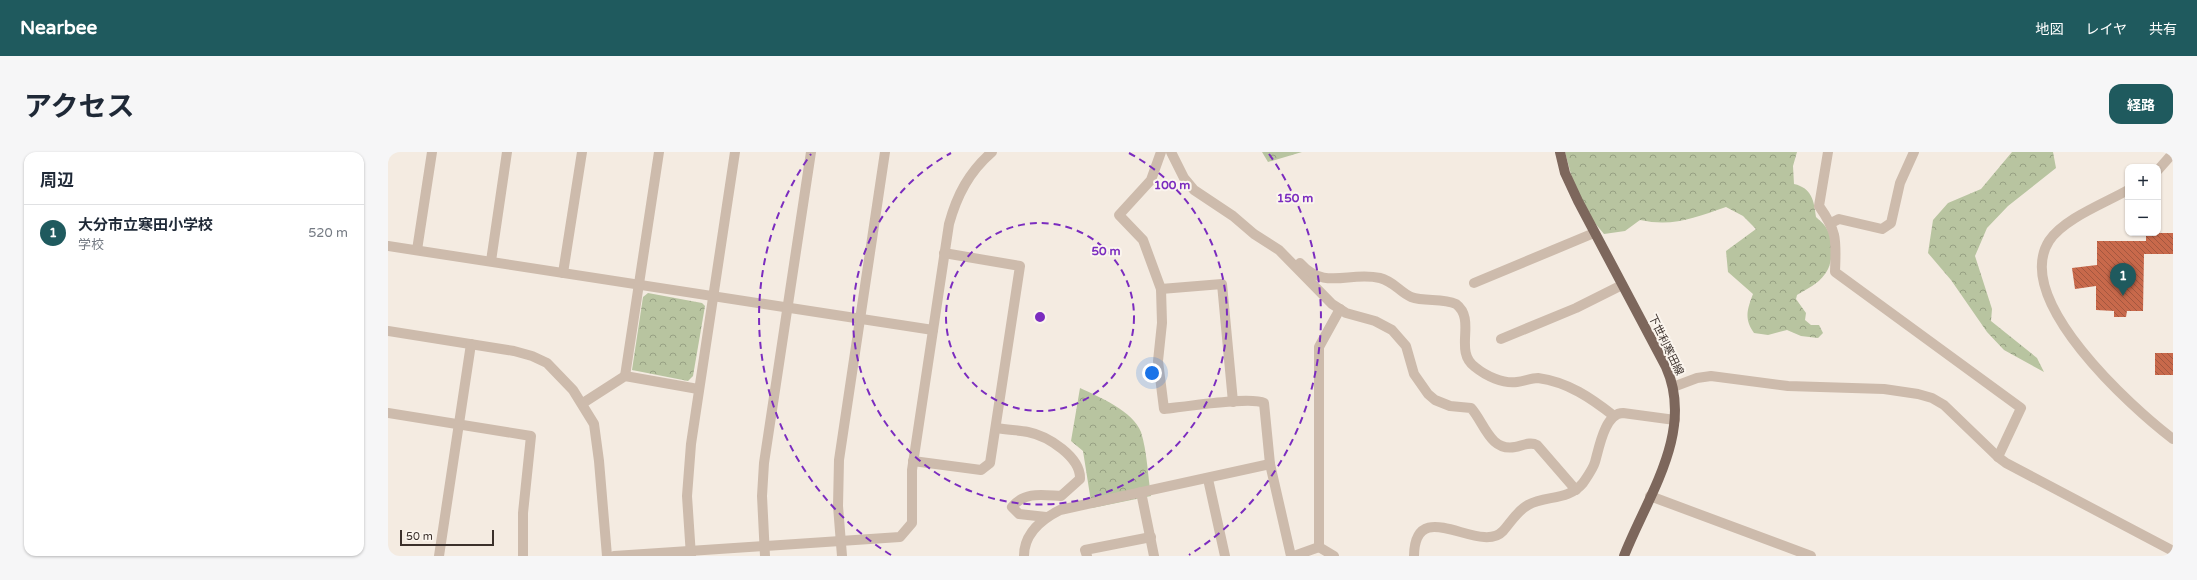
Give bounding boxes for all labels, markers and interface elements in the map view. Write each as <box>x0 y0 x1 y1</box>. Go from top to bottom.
text: Nearbee <box>20 17 97 39</box>
text: 地図 <box>2035 21 2063 38</box>
text: レイヤ <box>2085 21 2127 38</box>
text: 共有 <box>2149 21 2177 38</box>
button: 経路 <box>2109 84 2173 124</box>
text: アクセス <box>24 90 135 124</box>
map controls <box>2125 164 2161 236</box>
button: + <box>2125 164 2161 200</box>
text: 周辺 <box>40 170 74 191</box>
text: 100 m <box>1154 178 1190 192</box>
text: 150 m <box>1277 191 1313 205</box>
button: − <box>2125 200 2161 236</box>
text: 大分市立寒田小学校 <box>78 216 213 234</box>
text: 1 <box>49 225 57 241</box>
text: 520 m <box>308 225 348 241</box>
text: 学校 <box>78 237 104 253</box>
text: 50 m <box>1091 244 1121 258</box>
pin: 1 <box>2110 263 2136 296</box>
centre of rings <box>1033 310 1047 324</box>
street label: 下世利寒田線 <box>1646 312 1686 378</box>
your location <box>1142 363 1162 383</box>
scale bar <box>400 528 494 547</box>
text: 50 m <box>406 530 433 543</box>

